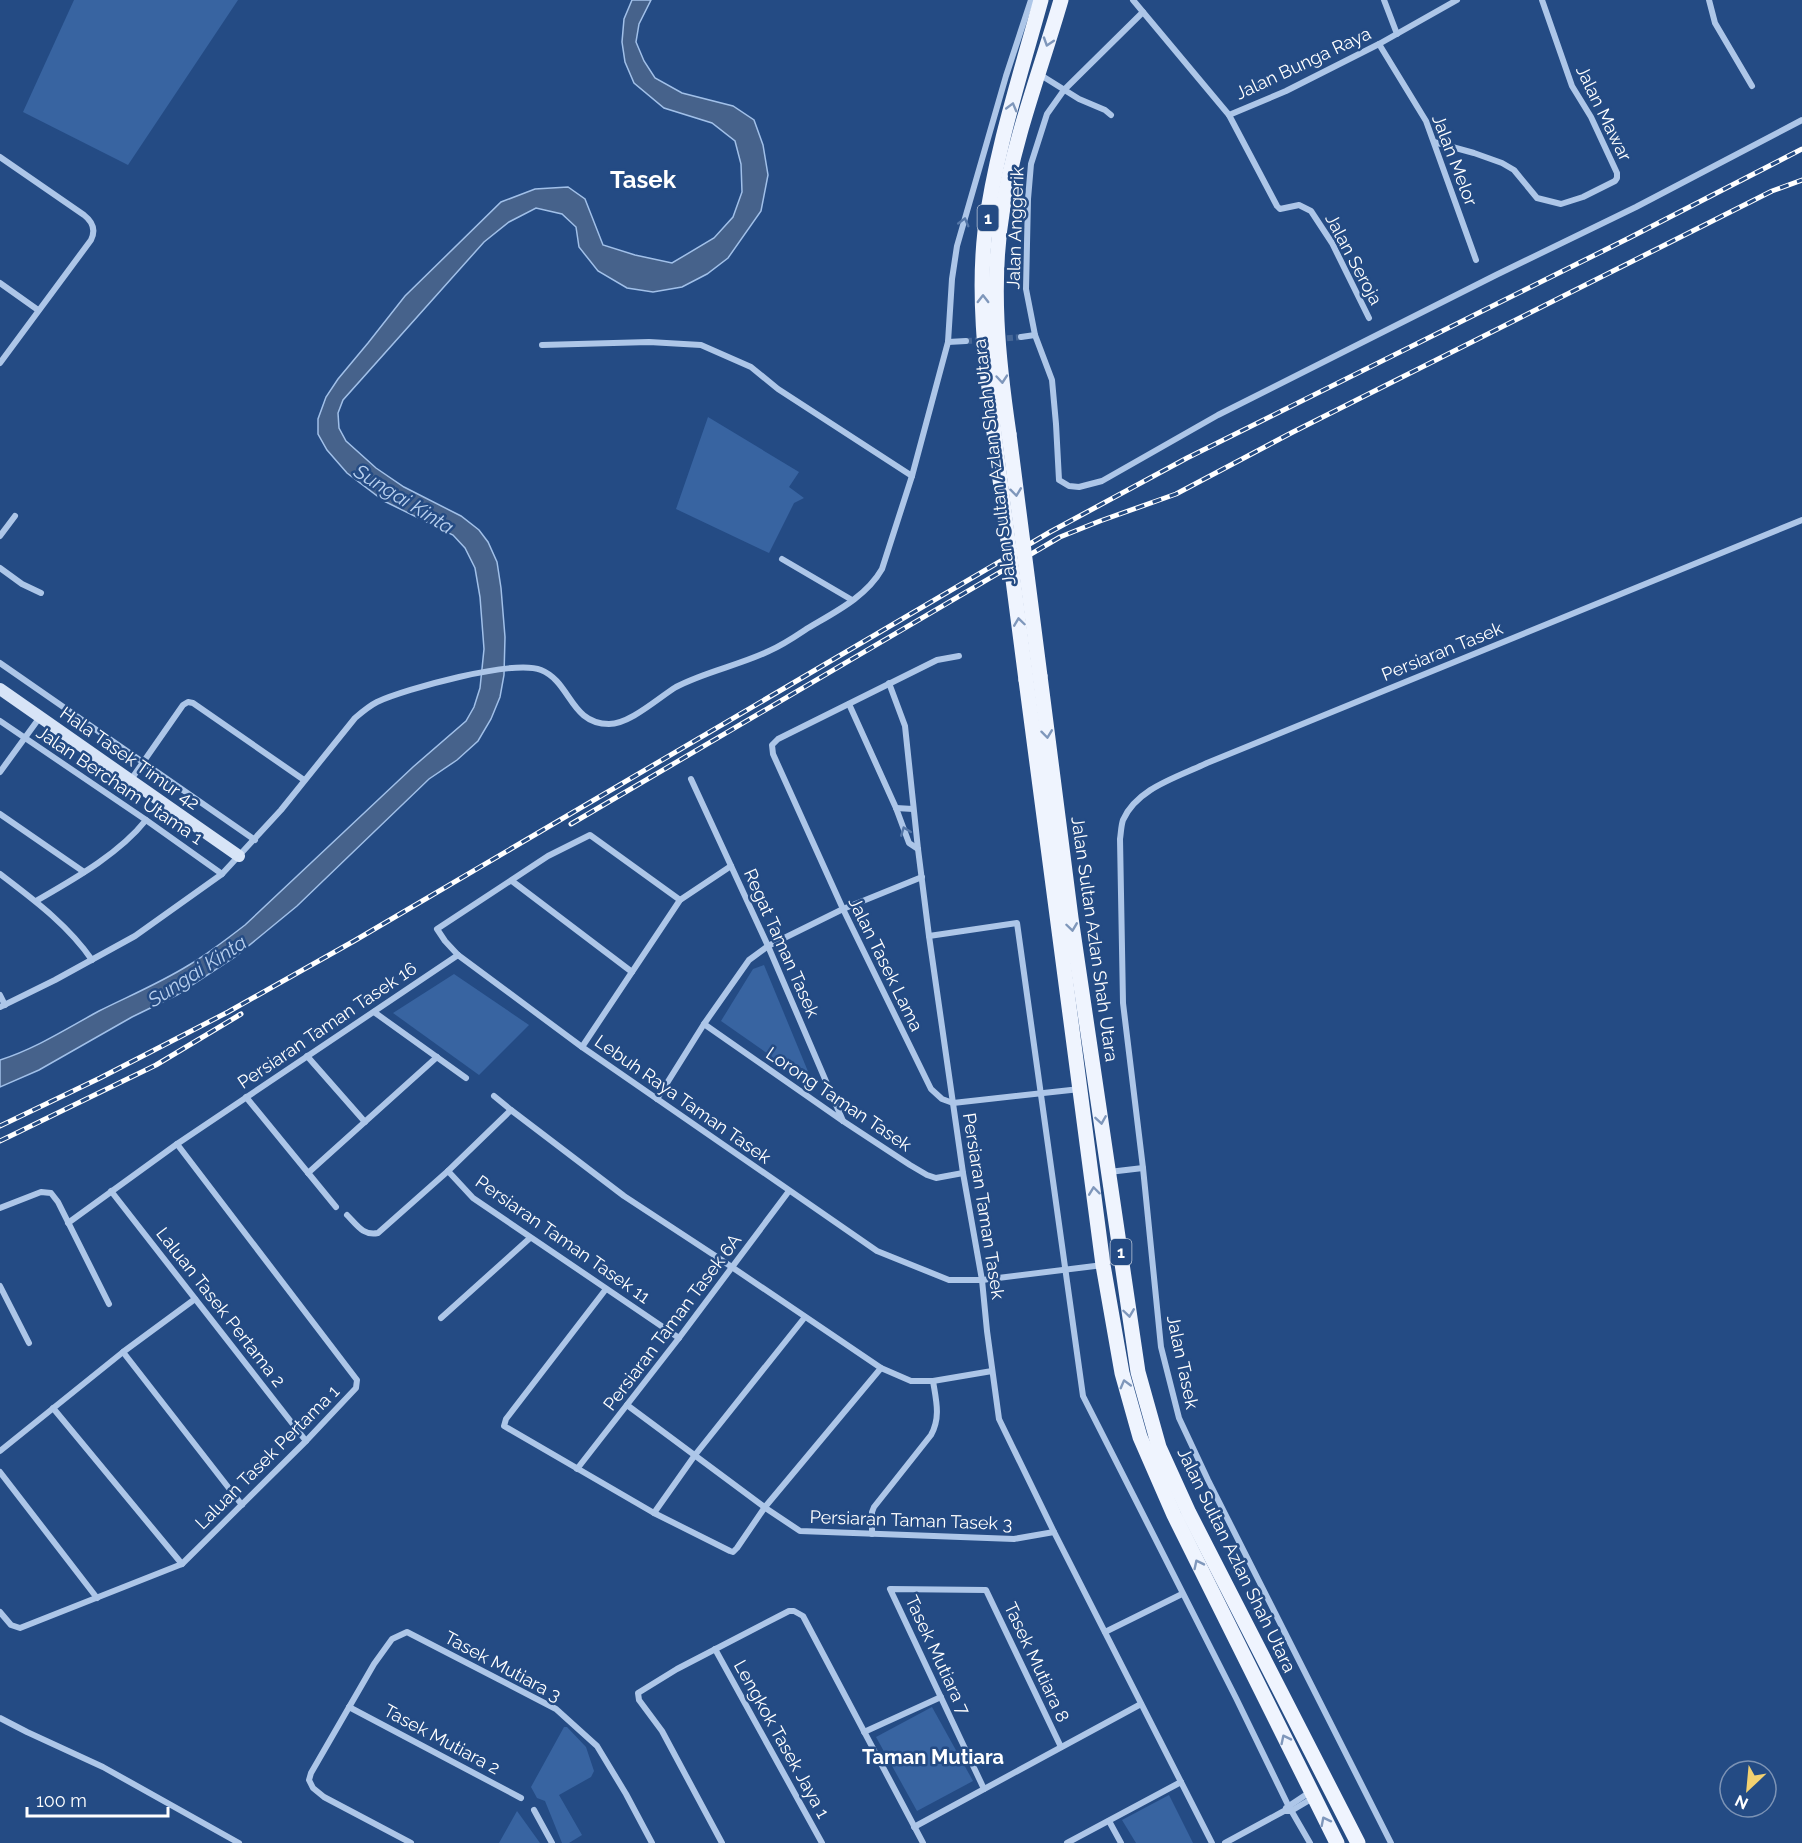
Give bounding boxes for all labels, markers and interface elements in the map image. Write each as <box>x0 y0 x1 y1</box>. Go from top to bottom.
street label: Jalan Bunga Raya <box>1232 22 1374 104</box>
one-way arrow <box>1042 36 1055 47</box>
street label: Jalan Mawar <box>1572 62 1636 165</box>
one-way arrow <box>1005 102 1017 113</box>
street label: Jalan Melor <box>1428 111 1482 209</box>
district label: Tasek <box>610 165 677 194</box>
street label: Jalan Anggerik <box>1002 166 1028 290</box>
road number: 1 <box>978 205 998 231</box>
street label: Jalan Seroja <box>1321 210 1387 308</box>
one-way arrow <box>957 217 969 228</box>
one-way arrow <box>977 294 989 303</box>
street label: Jalan Sultan Azlan Shah Utara <box>968 338 1020 586</box>
one-way arrow <box>995 374 1008 384</box>
water label: Sungai Kinta <box>349 458 458 539</box>
one-way arrow <box>1009 488 1022 497</box>
one-way arrow <box>1013 617 1025 626</box>
street label: Persiaran Tasek <box>1378 617 1506 685</box>
street label: Hala Tasek Timur 42 <box>56 702 204 814</box>
street label: Jalan Bercham Utama 1 <box>33 721 207 849</box>
one-way arrow <box>1041 729 1053 738</box>
street label: Jalan Sultan Azlan Shah Utara <box>1067 815 1123 1063</box>
one-way arrow <box>899 826 912 836</box>
street label: Regat Taman Tasek <box>740 865 824 1021</box>
street label: Jalan Tasek Lama <box>844 894 928 1034</box>
one-way arrow <box>1066 922 1078 932</box>
water label: Sungai Kinta <box>142 930 251 1012</box>
street label: Persiaran Taman Tasek 16 <box>233 957 421 1093</box>
street label: Lebuh Raya Taman Tasek <box>591 1030 775 1168</box>
street label: Lorong Taman Tasek <box>762 1042 916 1156</box>
street label: Persiaran Taman Tasek <box>959 1111 1009 1301</box>
one-way arrow <box>1095 1115 1107 1125</box>
street label: Persiaran Taman Tasek 11 <box>472 1171 655 1308</box>
one-way arrow <box>1088 1187 1101 1196</box>
street label: Laluan Tasek Pertama 2 <box>152 1223 290 1391</box>
street label: Persiaran Taman Tasek 6A <box>599 1229 745 1415</box>
road number: 1 <box>1110 1239 1132 1265</box>
one-way arrow <box>1123 1308 1135 1317</box>
street label: Jalan Tasek <box>1163 1313 1203 1411</box>
one-way arrow <box>1120 1379 1132 1390</box>
street label: Laluan Tasek Pertama 1 <box>191 1380 344 1533</box>
street label: Jalan Sultan Azlan Shah Utara <box>1173 1444 1301 1676</box>
street label: Persiaran Taman Tasek 3 <box>809 1506 1013 1534</box>
one-way arrow <box>1194 1559 1206 1570</box>
street label: Tasek Mutiara 7 <box>901 1592 975 1718</box>
street label: Tasek Mutiara 8 <box>1000 1599 1074 1725</box>
street label: Tasek Mutiara 3 <box>441 1626 565 1706</box>
street label: Lengkok Tasek Jaya 1 <box>730 1656 834 1822</box>
street label: Tasek Mutiara 2 <box>380 1700 504 1778</box>
one-way arrow <box>1280 1734 1292 1745</box>
district label: Taman Mutiara <box>862 1745 1004 1769</box>
north arrow <box>1718 1759 1778 1819</box>
scale bar <box>27 1780 168 1818</box>
text: 100 m <box>36 1790 87 1811</box>
text: N <box>1732 1791 1751 1813</box>
one-way arrow <box>1321 1816 1332 1827</box>

